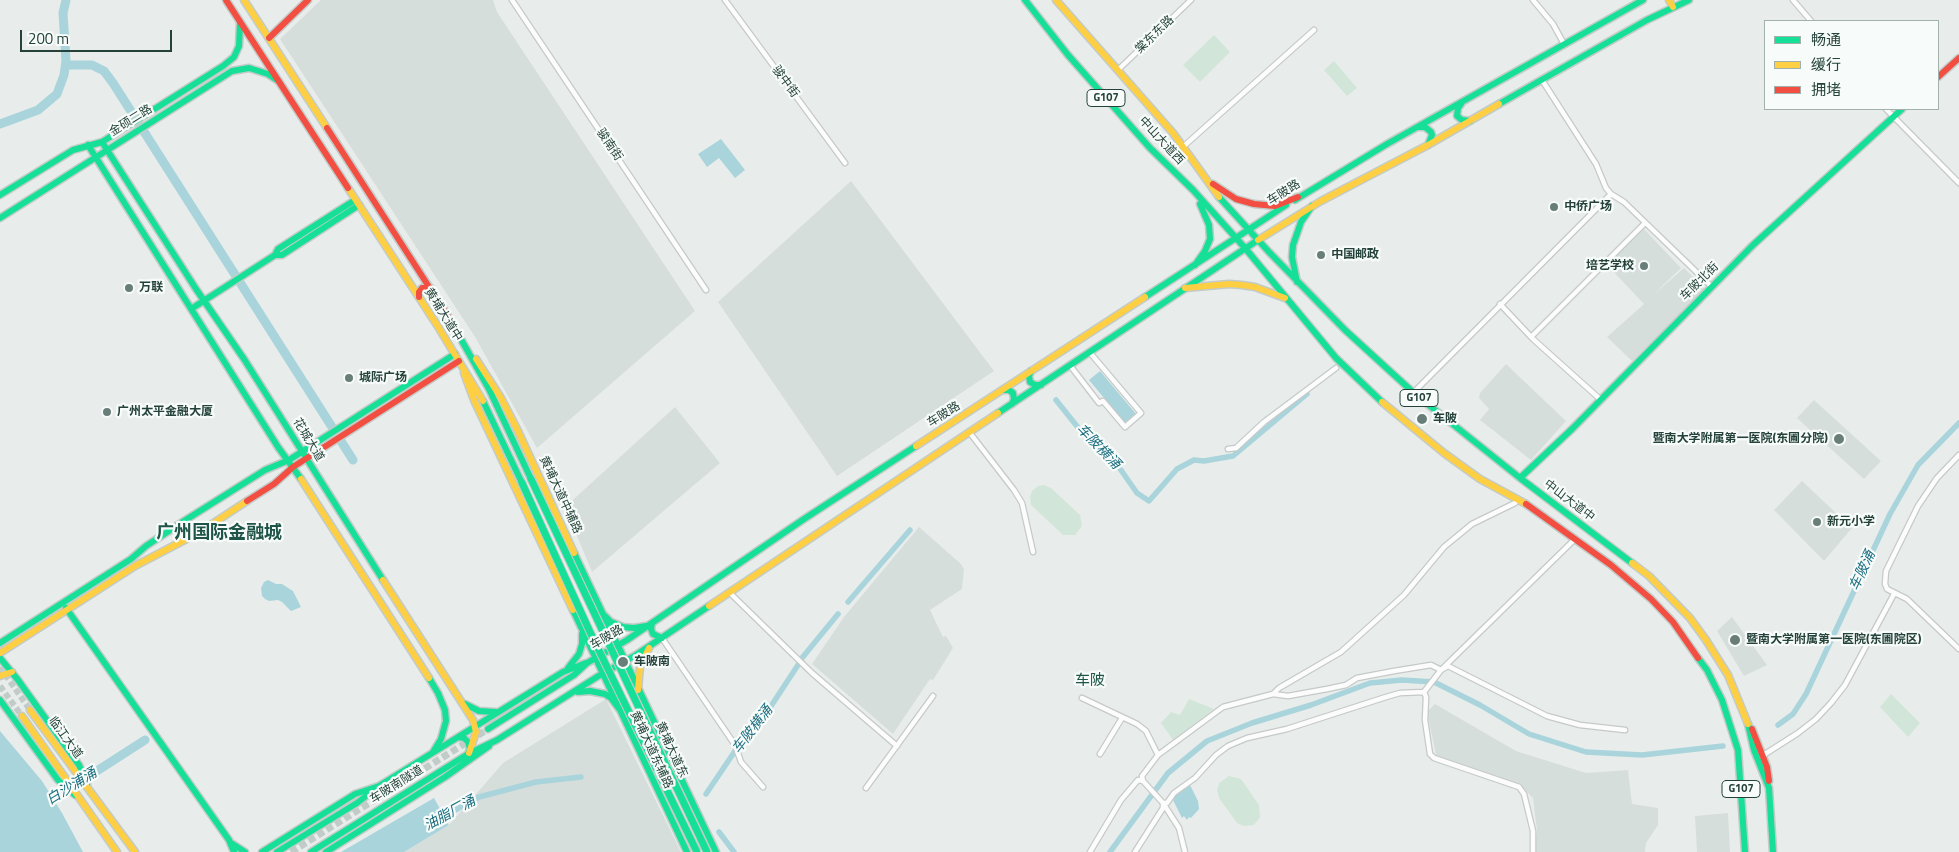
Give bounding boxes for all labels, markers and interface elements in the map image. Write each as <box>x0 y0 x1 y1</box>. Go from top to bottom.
street label: 棠东东路 <box>1133 13 1177 57</box>
scale bar <box>22 20 175 52</box>
legend <box>1764 20 1939 110</box>
text: 200 m <box>28 27 69 50</box>
text: 畅通 <box>1811 28 1841 51</box>
text: 缓行 <box>1811 53 1841 76</box>
street label: 骏中街 <box>769 63 801 101</box>
text: 拥堵 <box>1811 78 1841 101</box>
road number: G107 <box>1087 90 1125 106</box>
street label: 金硕二路 <box>107 102 155 140</box>
street label: 中山大道西 <box>1135 114 1187 168</box>
street label: 骏南街 <box>593 126 625 164</box>
street label: 车陂路 <box>1265 177 1303 209</box>
place label: 中侨广场 <box>1564 200 1612 214</box>
marker: 中侨广场 <box>1548 201 1560 213</box>
place label: 中国邮政 <box>1331 248 1379 262</box>
marker: 中国邮政 <box>1315 249 1327 261</box>
place label: 培艺学校 <box>1586 259 1634 273</box>
marker: 培艺学校 <box>1638 260 1650 272</box>
street label: 车陂北街 <box>1678 260 1722 304</box>
place label: 万联 <box>139 281 163 295</box>
marker: 万联 <box>123 282 135 294</box>
street label: 黄埔大道中 <box>421 286 465 344</box>
place label: 城际广场 <box>359 371 407 385</box>
marker: 城际广场 <box>343 372 355 384</box>
road number: G107 <box>1400 389 1438 406</box>
street label: 车陂路 <box>925 399 963 431</box>
place label: 广州太平金融大厦 <box>117 405 213 419</box>
marker: 广州太平金融大厦 <box>101 406 113 418</box>
marker: 车陂 <box>1415 412 1429 426</box>
place label: 车陂 <box>1433 412 1457 426</box>
street label: 花城大道 <box>289 416 327 464</box>
water label: 车陂横涌 <box>1073 421 1123 473</box>
place label: 暨南大学附属第一医院(东圃分院) <box>1653 432 1828 446</box>
marker: 暨南大学附属第一医院(东圃分院) <box>1832 432 1846 446</box>
street label: 黄埔大道中辅路 <box>536 454 584 536</box>
street label: 中山大道中 <box>1541 477 1597 525</box>
place label: 新元小学 <box>1827 515 1875 529</box>
marker: 新元小学 <box>1811 516 1823 528</box>
district label: 广州国际金融城 <box>156 523 282 545</box>
water label: 车陂涌 <box>1847 548 1879 594</box>
street label: 车陂路 <box>588 623 626 653</box>
marker: 暨南大学附属第一医院(东圃院区) <box>1728 633 1742 647</box>
place label: 暨南大学附属第一医院(东圃院区) <box>1746 633 1921 647</box>
marker: 车陂南 <box>616 655 630 669</box>
place label: 车陂南 <box>634 655 670 669</box>
district label: 车陂 <box>1075 672 1105 690</box>
water label: 车陂横涌 <box>729 703 777 757</box>
street label: 黄埔大道东辅路 <box>627 709 675 791</box>
street label: 临江大道 <box>45 714 85 762</box>
street label: 黄埔大道东 <box>652 720 690 780</box>
street label: 车陂南隧道 <box>368 763 426 807</box>
water label: 白沙浦涌 <box>44 765 100 809</box>
road number: G107 <box>1722 781 1760 798</box>
water label: 油脂厂涌 <box>421 793 479 835</box>

